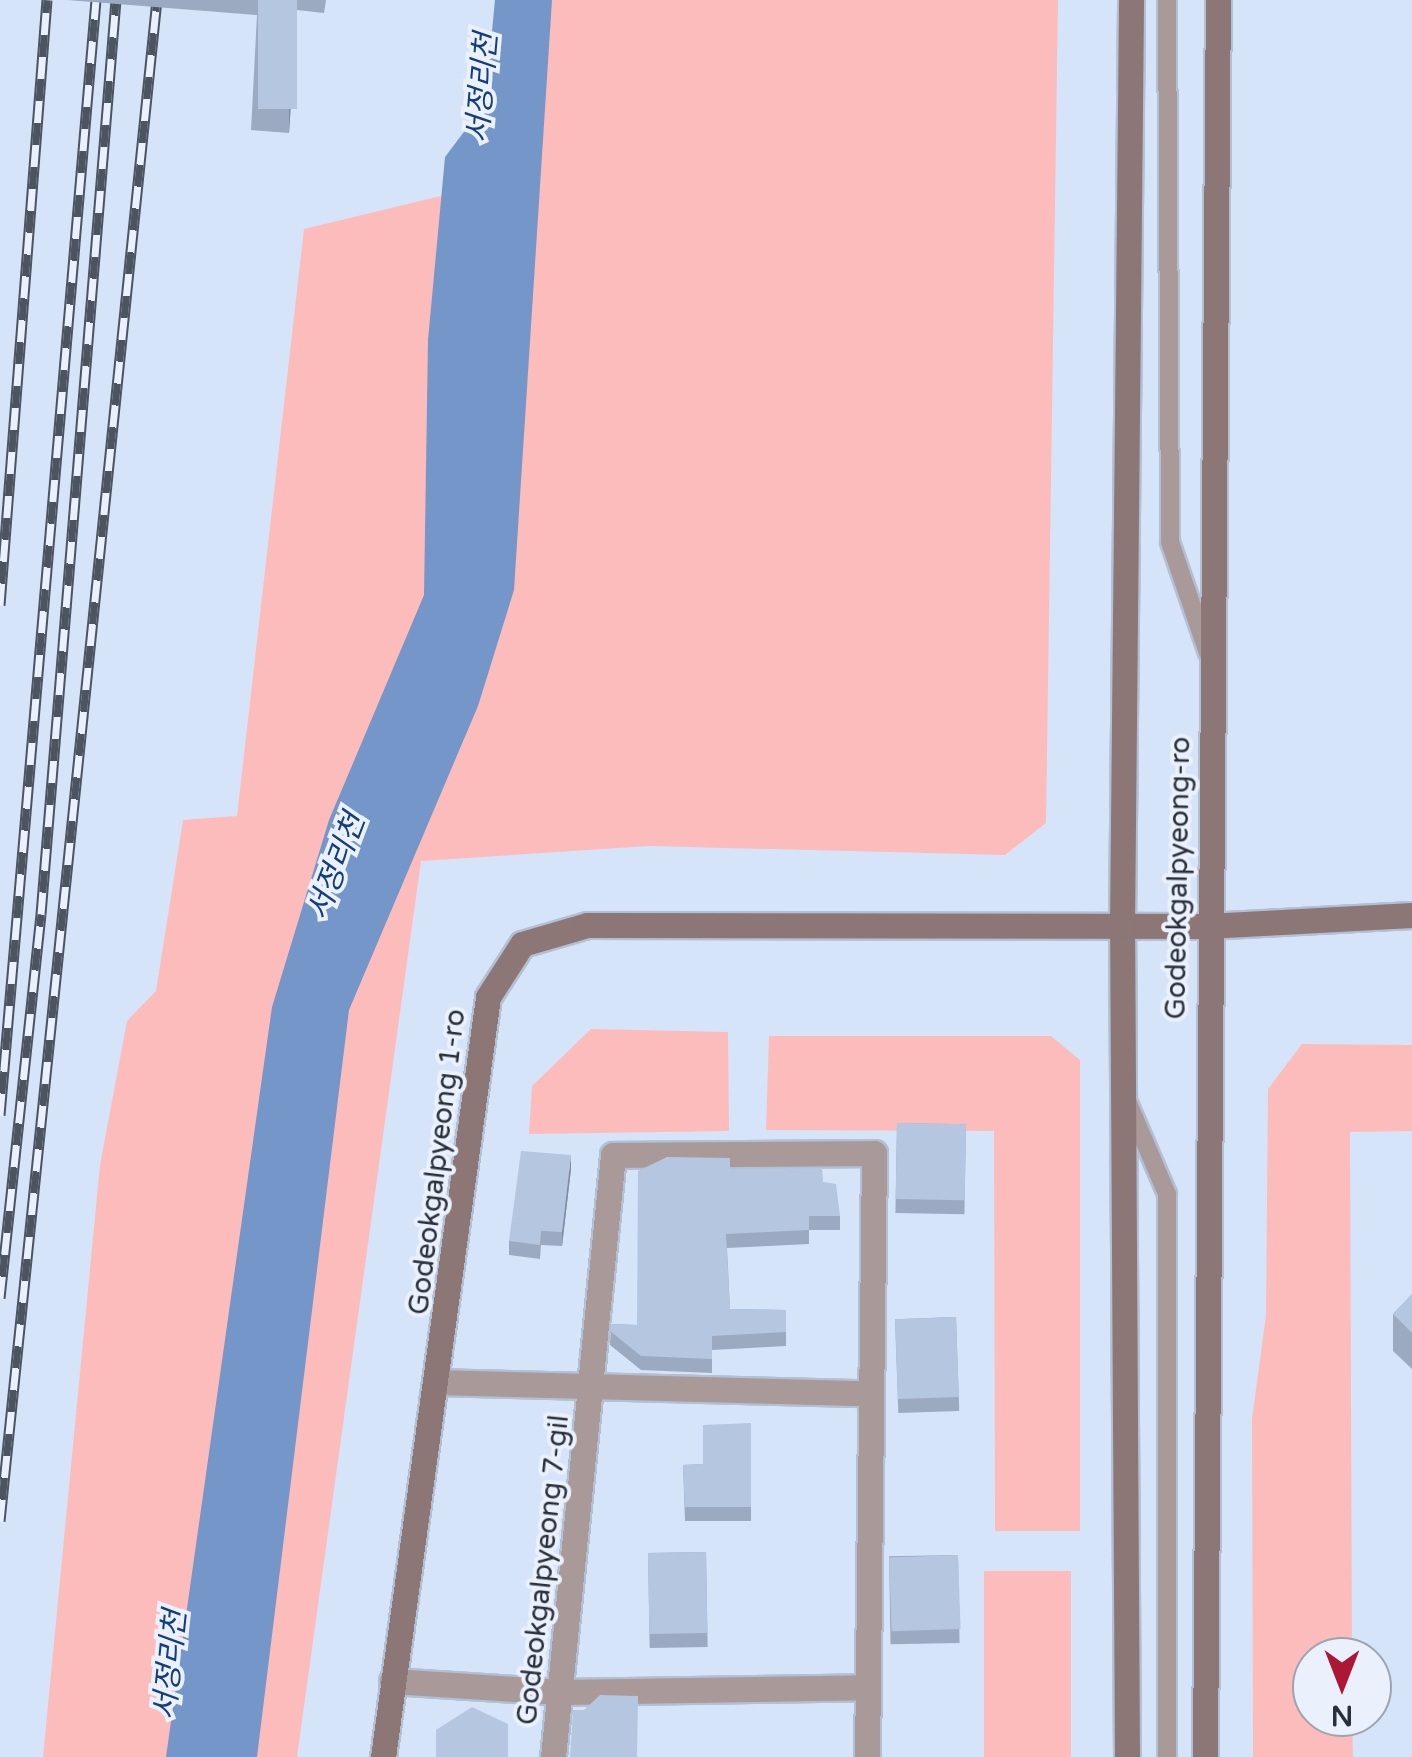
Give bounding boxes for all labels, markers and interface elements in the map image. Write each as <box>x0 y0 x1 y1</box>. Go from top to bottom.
water label: 서정리천 <box>460 31 506 145</box>
street label: Godeokgalpyeong-ro <box>1159 736 1197 1020</box>
water label: 서정리천 <box>300 809 374 925</box>
street label: Godeokgalpyeong 1-ro <box>402 1007 472 1317</box>
street label: Godeokgalpyeong 7-gil <box>510 1413 576 1727</box>
water label: 서정리천 <box>147 1608 195 1722</box>
north arrow <box>1292 1637 1392 1737</box>
text: N <box>1331 1698 1353 1732</box>

